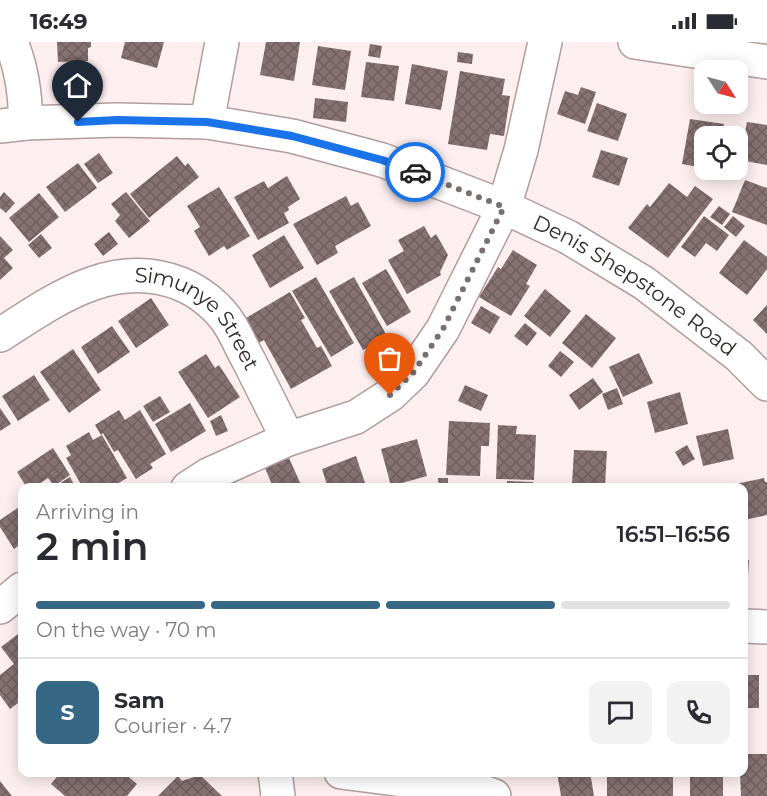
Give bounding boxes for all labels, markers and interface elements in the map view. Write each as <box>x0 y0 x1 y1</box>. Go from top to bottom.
text: 16:49 <box>30 8 88 35</box>
pin <box>52 60 103 122</box>
north arrow <box>694 60 748 114</box>
map controls <box>694 60 748 180</box>
icon: home <box>61 69 94 102</box>
button: locate <box>694 126 748 180</box>
courier <box>385 142 445 202</box>
icon: car <box>399 156 432 189</box>
street label: Denis Shepstone Road <box>529 209 741 361</box>
street label: Simunye Street <box>134 262 264 374</box>
pin <box>364 333 415 395</box>
icon: bag <box>373 342 406 375</box>
text: Arriving in <box>36 500 139 524</box>
text: 16:51–16:56 <box>616 521 730 548</box>
text: 2 min <box>36 522 149 570</box>
text: On the way · 70 m <box>36 618 217 642</box>
button: chat <box>589 681 652 744</box>
button: phone <box>667 681 730 744</box>
text: Sam <box>114 687 165 714</box>
text: S <box>60 699 75 726</box>
text: Courier · 4.7 <box>114 714 232 738</box>

